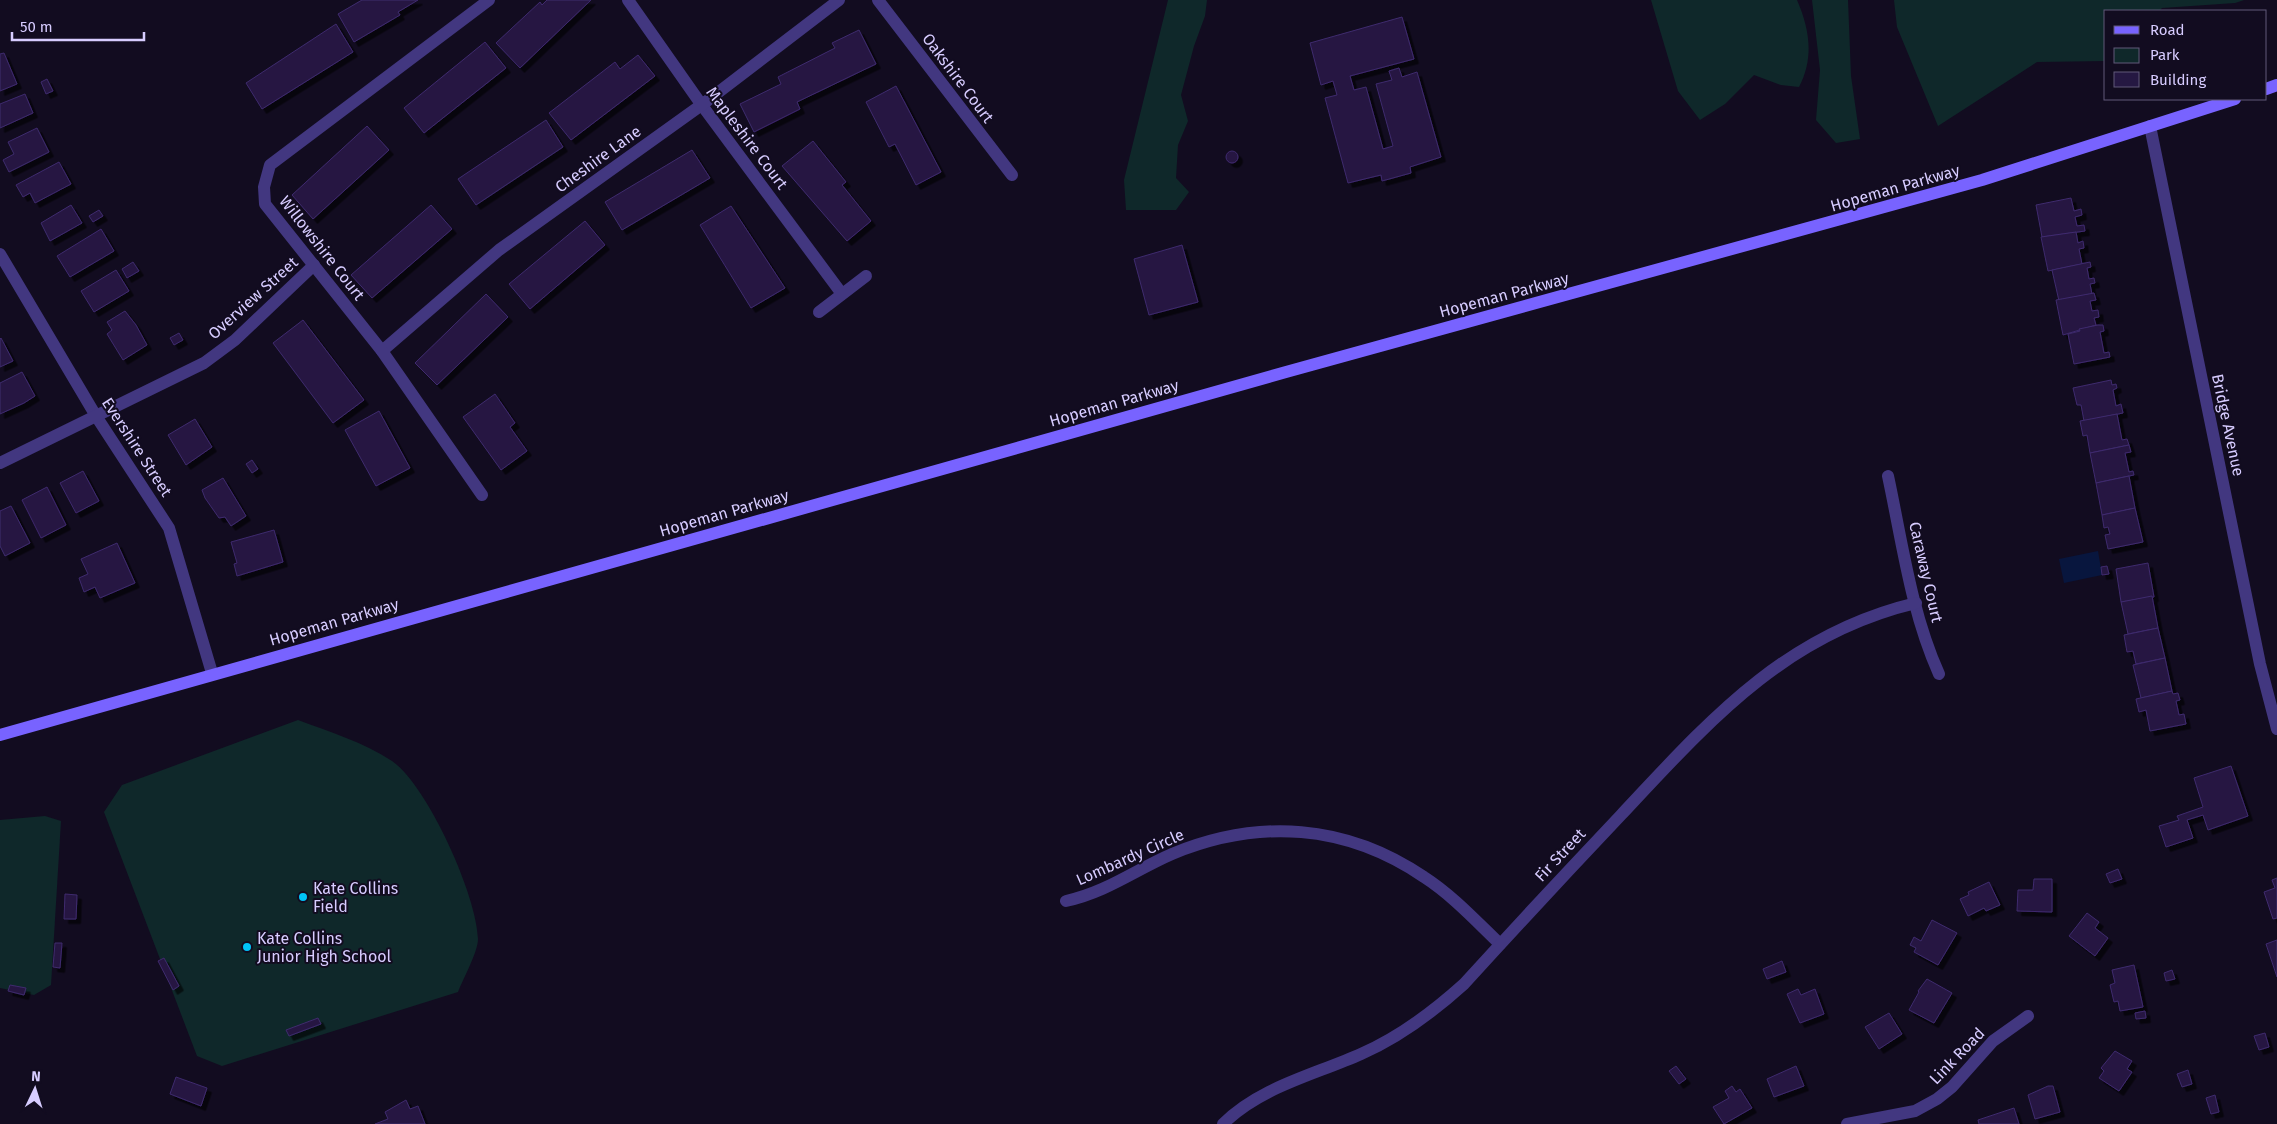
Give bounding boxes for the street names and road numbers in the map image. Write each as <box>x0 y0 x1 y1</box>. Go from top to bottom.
street label: Oakshire Court <box>918 30 998 127</box>
street label: Mapleshire Court <box>702 83 792 193</box>
street label: Cheshire Lane <box>551 121 645 197</box>
street label: Hopeman Parkway <box>1828 160 1962 216</box>
street label: Willowshire Court <box>275 192 369 304</box>
street label: Overview Street <box>204 253 302 343</box>
street label: Hopeman Parkway <box>1437 269 1571 321</box>
street label: Bridge Avenue <box>2208 372 2248 478</box>
street label: Hopeman Parkway <box>1047 375 1181 431</box>
street label: Evershire Street <box>98 394 176 500</box>
street label: Hopeman Parkway <box>657 485 791 541</box>
street label: Caraway Court <box>1905 520 1947 624</box>
street label: Hopeman Parkway <box>267 594 401 650</box>
street label: Fir Street <box>1531 824 1589 885</box>
street label: Lombardy Circle <box>1073 825 1187 889</box>
street label: Link Road <box>1925 1024 1989 1088</box>

